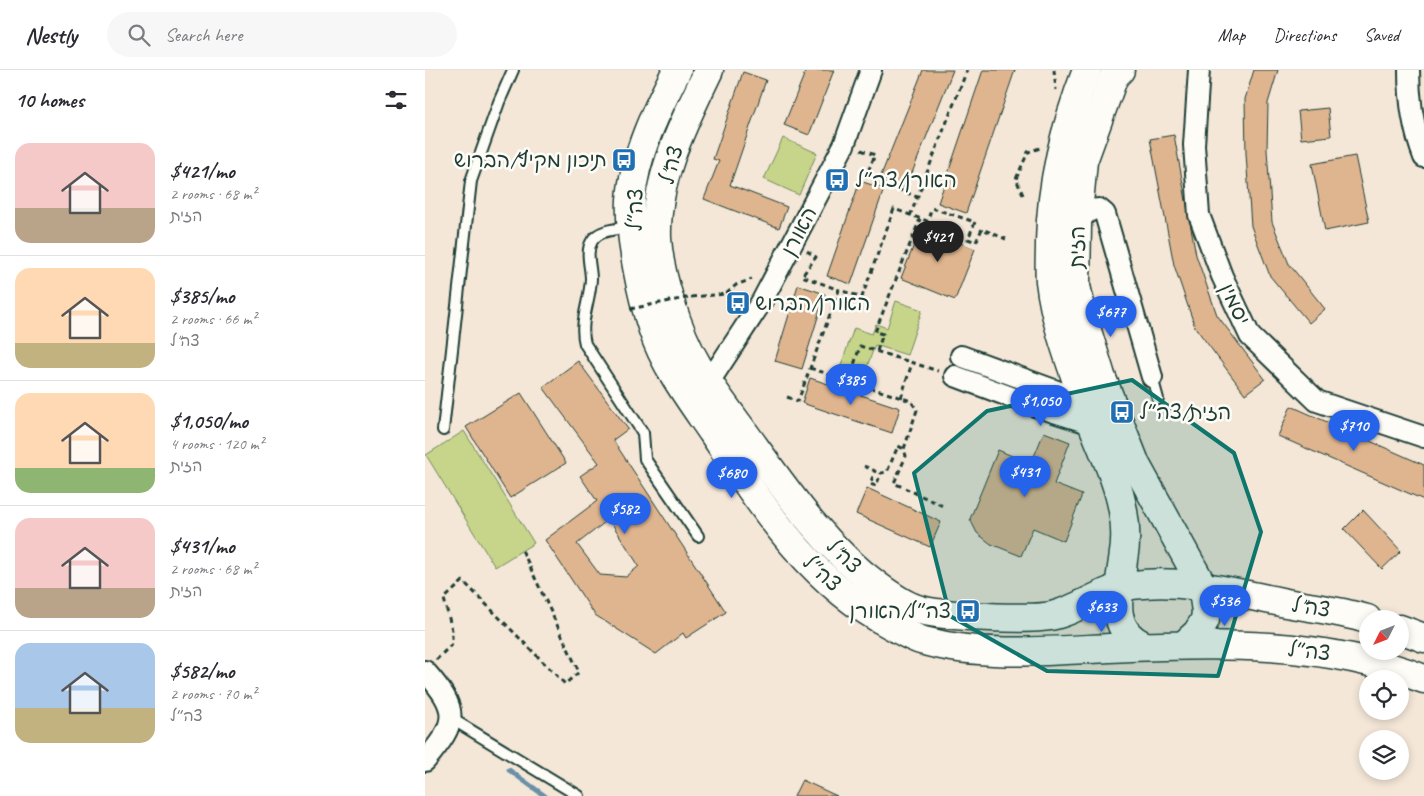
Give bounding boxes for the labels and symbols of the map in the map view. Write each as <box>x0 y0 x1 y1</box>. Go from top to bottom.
street label: צה"ל <box>653 143 689 187</box>
place label: תיכון מקיף/הברוש <box>454 147 607 173</box>
bus stop icon: תיכון מקיף/הברוש <box>611 147 637 173</box>
bus stop icon: האורן/צה״ל <box>824 167 850 193</box>
place label: האורן/צה״ל <box>855 167 957 193</box>
street label: צה״ל <box>622 188 648 232</box>
street label: האורן <box>775 202 823 260</box>
pin: $421 <box>908 220 968 263</box>
street label: הזית <box>1064 226 1090 269</box>
street label: יסמין <box>1214 279 1256 329</box>
bus stop icon: האורן/הברוש <box>725 290 751 316</box>
place label: האורן/הברוש <box>755 290 870 316</box>
pin: $677 <box>1081 296 1141 338</box>
pin: $385 <box>821 364 881 406</box>
pin: $1,050 <box>1000 384 1082 427</box>
bus stop icon: הזית/צה״ל <box>1109 399 1135 425</box>
place label: הזית/צה״ל <box>1139 399 1231 425</box>
pin: $710 <box>1324 410 1384 452</box>
pin: $680 <box>702 456 762 499</box>
pin: $431 <box>995 456 1055 498</box>
pin: $582 <box>595 492 655 535</box>
street label: צה"ל <box>821 533 867 579</box>
street label: צה״ל <box>797 549 847 597</box>
pin: $536 <box>1195 584 1255 627</box>
pin: $633 <box>1072 590 1132 633</box>
street label: צה"ל <box>1290 591 1332 623</box>
place label: צה״ל/האורן <box>849 598 951 624</box>
bus stop icon: צה״ל/האורן <box>955 598 981 624</box>
north arrow <box>1359 610 1409 660</box>
street label: צה״ל <box>1286 636 1332 666</box>

